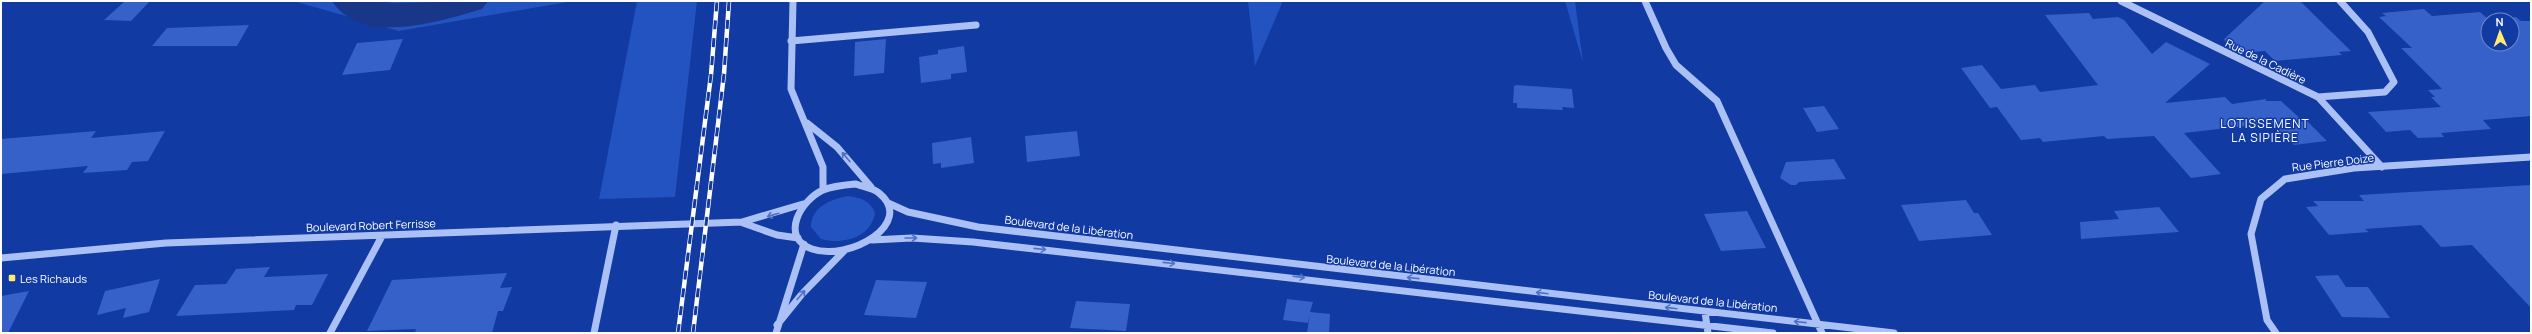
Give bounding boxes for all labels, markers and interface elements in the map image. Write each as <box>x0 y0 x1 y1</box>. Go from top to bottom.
north arrow <box>2480 12 2520 52</box>
text: N <box>2495 14 2504 29</box>
street label: Rue de la Cadière <box>2223 35 2309 87</box>
district label: LOTISSEMENT LA SIPIÈRE <box>2220 115 2310 146</box>
street label: Rue Pierre Doize <box>2291 149 2375 174</box>
one-way arrow <box>841 152 850 162</box>
one-way arrow <box>767 212 780 219</box>
street label: Boulevard de la Libération <box>1004 212 1134 242</box>
street label: Boulevard Robert Ferrisse <box>306 215 437 235</box>
one-way arrow <box>904 234 917 242</box>
one-way arrow <box>1033 245 1046 253</box>
street label: Boulevard de la Libération <box>1326 251 1456 279</box>
one-way arrow <box>1163 259 1176 267</box>
place label: Les Richauds <box>20 271 87 286</box>
marker: Les Richauds <box>7 273 17 283</box>
one-way arrow <box>1292 274 1305 281</box>
one-way arrow <box>1406 275 1419 282</box>
street label: Boulevard de la Libération <box>1648 287 1778 315</box>
one-way arrow <box>1536 289 1549 297</box>
one-way arrow <box>797 290 806 300</box>
one-way arrow <box>1665 304 1678 312</box>
one-way arrow <box>1794 318 1807 326</box>

